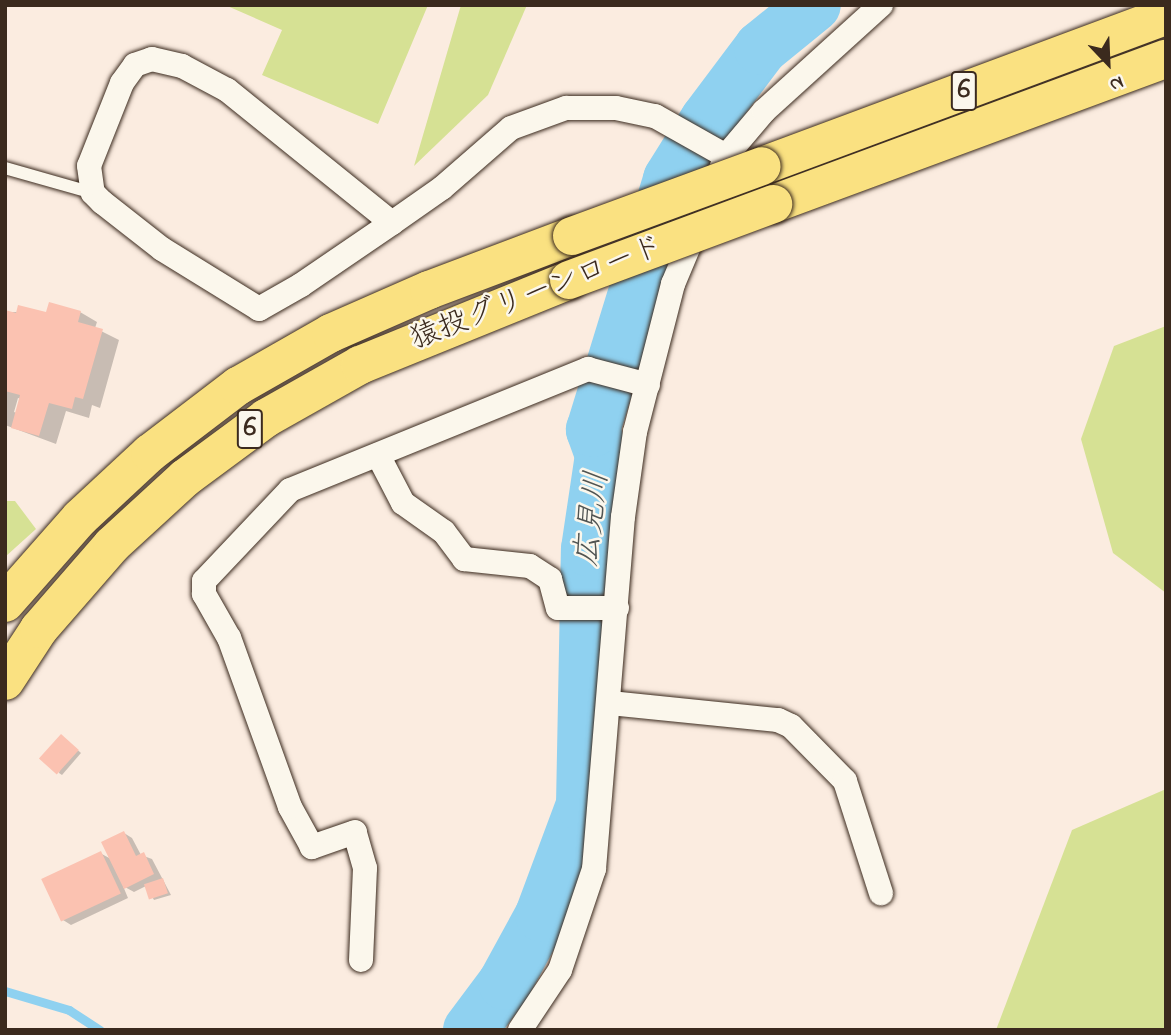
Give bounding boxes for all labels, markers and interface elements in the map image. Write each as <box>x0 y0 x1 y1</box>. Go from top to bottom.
north arrow <box>1073 28 1143 98</box>
road number: 6 <box>950 66 978 116</box>
text: N <box>1105 68 1128 98</box>
street label: 猿投グリーンロード <box>405 229 669 359</box>
road number: 6 <box>236 404 264 453</box>
water label: 広見川 <box>569 469 619 569</box>

